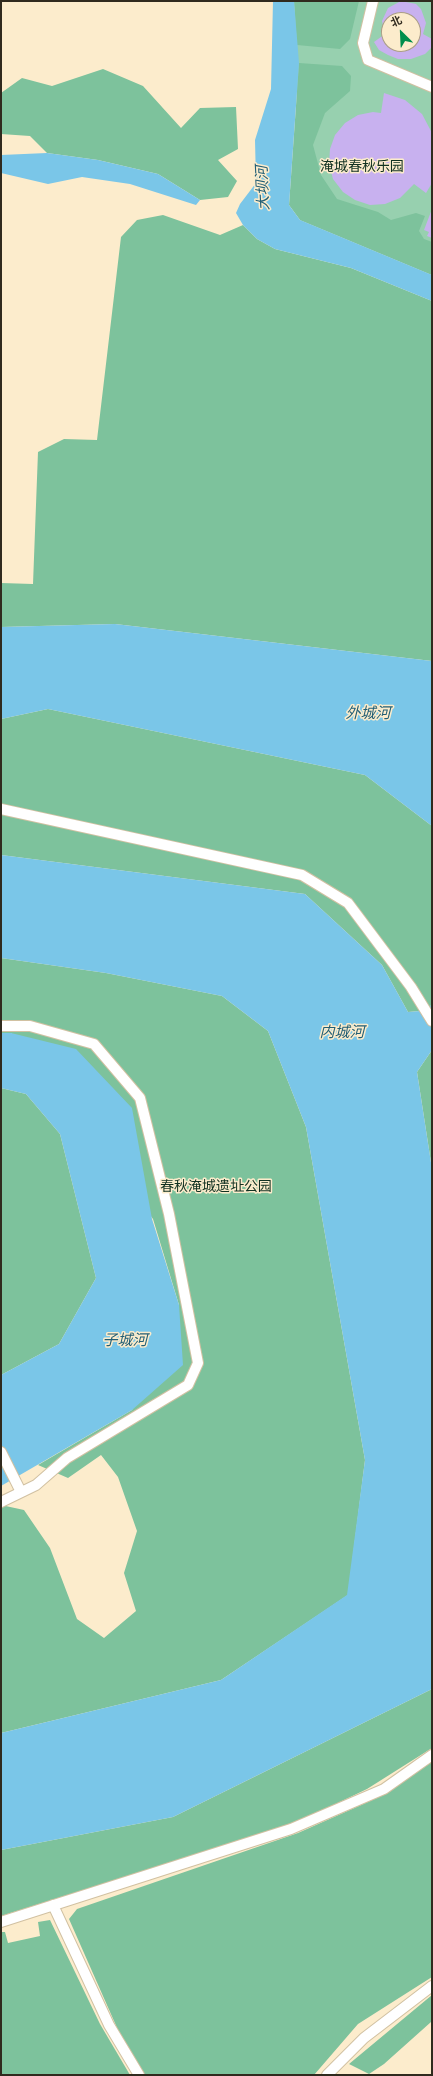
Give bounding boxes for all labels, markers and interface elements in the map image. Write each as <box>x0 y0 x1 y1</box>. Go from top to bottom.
north arrow <box>381 12 421 52</box>
text: 北 <box>388 12 404 31</box>
park label: 淹城春秋乐园 <box>320 160 404 176</box>
water label: 大坝河 <box>254 165 274 211</box>
water label: 外城河 <box>346 705 390 723</box>
water label: 内城河 <box>320 1024 364 1042</box>
park label: 春秋淹城遗址公园 <box>160 1180 272 1196</box>
water label: 子城河 <box>103 1332 147 1350</box>

